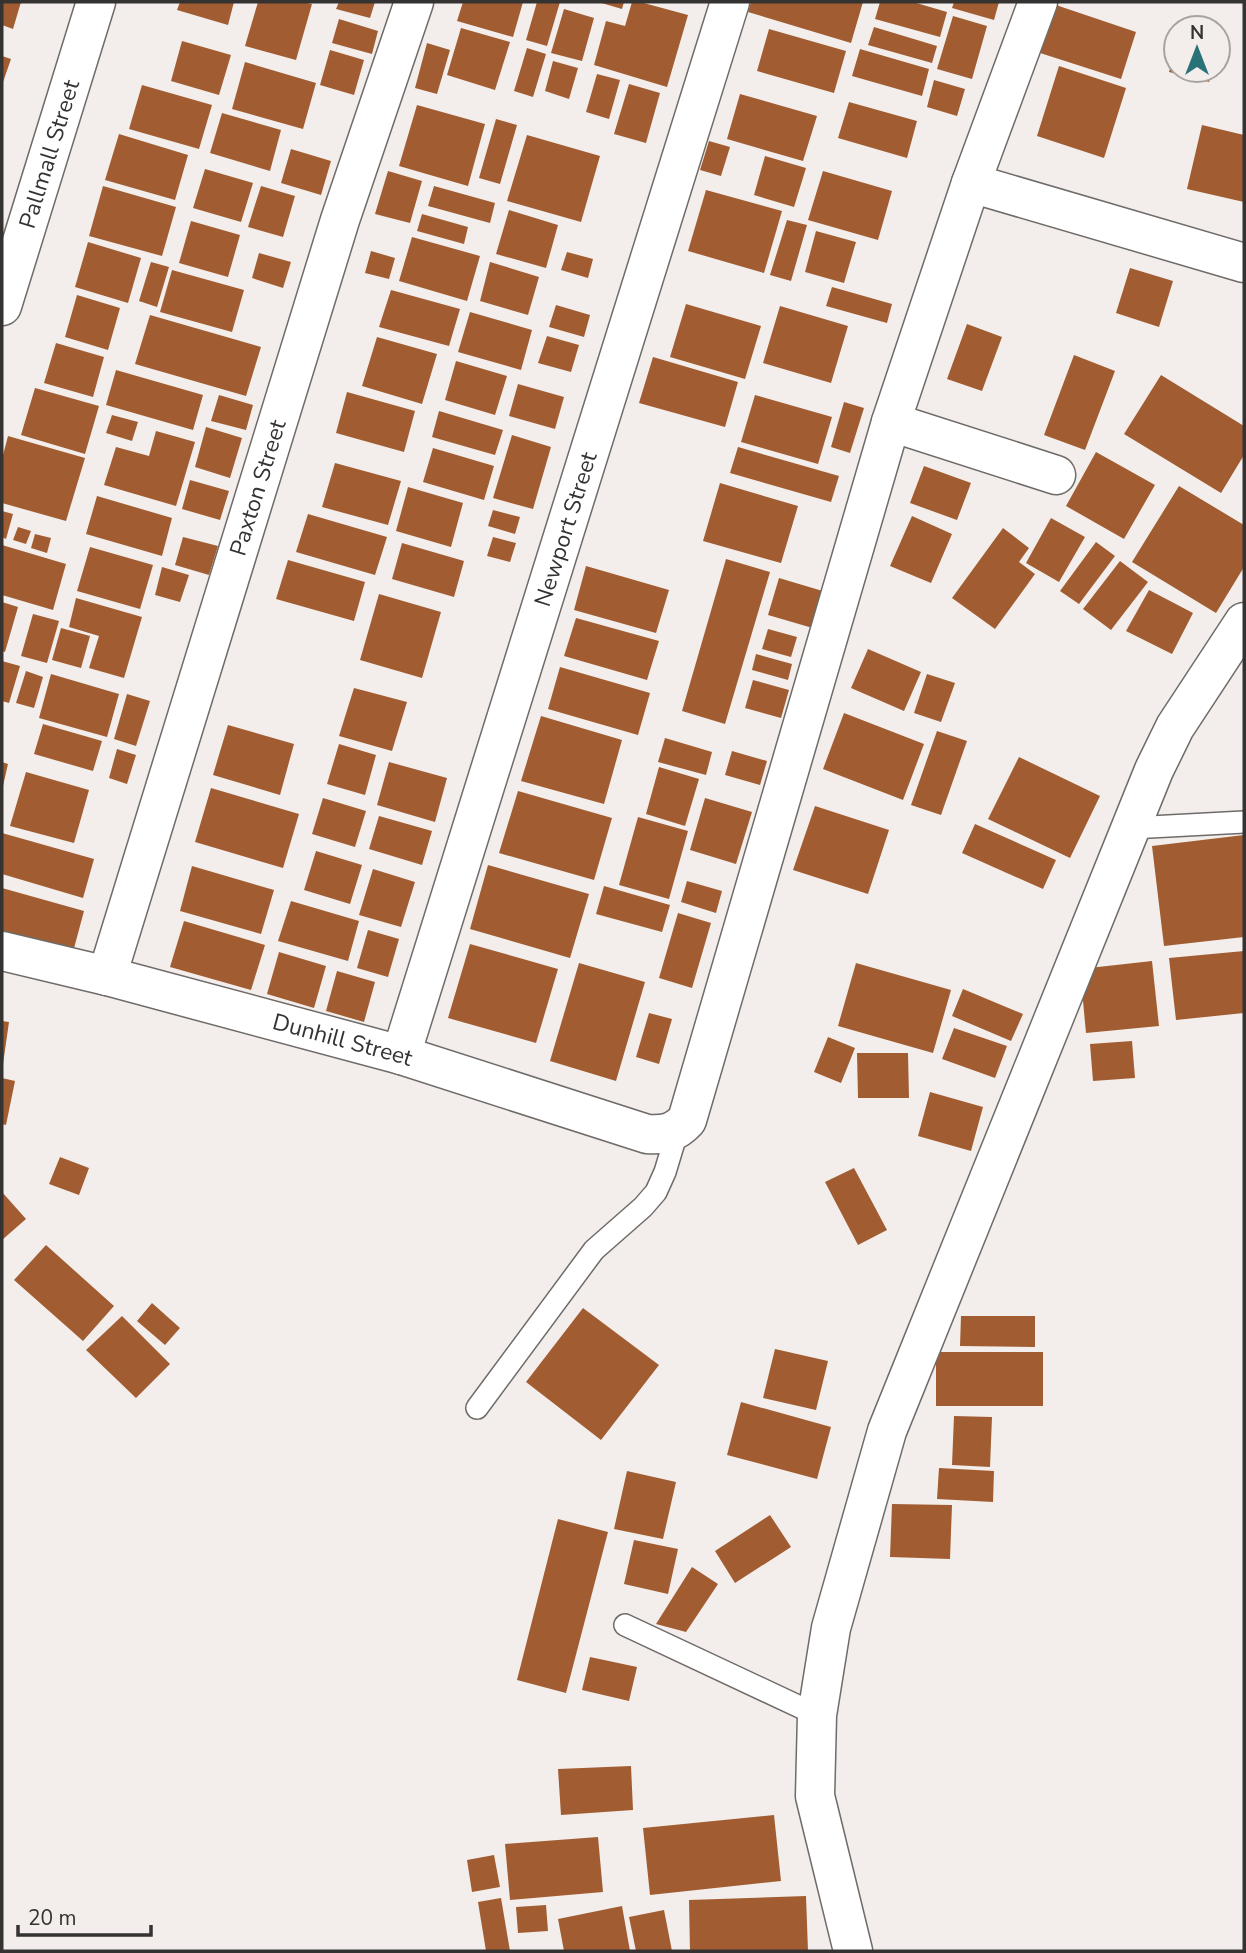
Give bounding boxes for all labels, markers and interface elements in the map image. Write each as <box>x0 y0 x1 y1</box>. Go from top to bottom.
north arrow <box>1162 14 1232 84</box>
text: N <box>1190 20 1204 46</box>
street label: Pallmall Street <box>11 75 87 232</box>
street label: Paxton Street <box>222 415 293 560</box>
street label: Newport Street <box>527 447 604 610</box>
street label: Dunhill Street <box>269 1006 418 1074</box>
scale bar <box>18 1894 150 1938</box>
text: 20 m <box>28 1904 77 1932</box>

